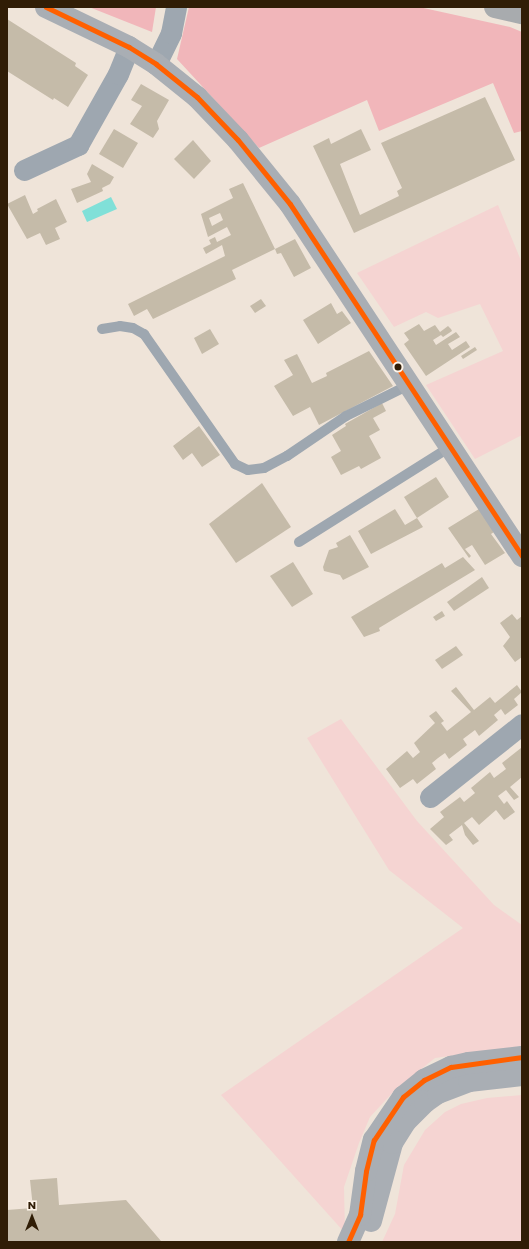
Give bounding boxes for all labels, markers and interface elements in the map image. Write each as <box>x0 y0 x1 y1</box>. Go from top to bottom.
unlabelled marker <box>393 362 403 372</box>
north arrow <box>12 1197 52 1237</box>
text: N <box>28 1197 36 1213</box>

